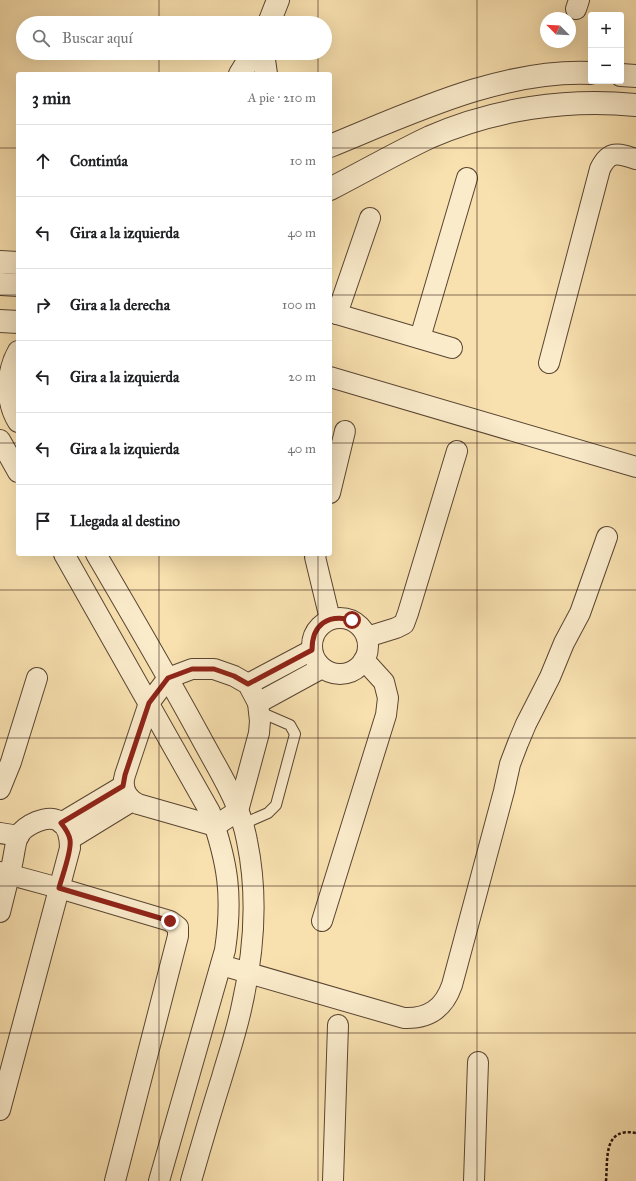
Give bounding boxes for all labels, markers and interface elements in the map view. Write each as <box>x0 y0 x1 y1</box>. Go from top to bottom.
north arrow <box>540 12 576 48</box>
map controls <box>588 12 624 84</box>
button: + <box>588 12 624 48</box>
search box <box>16 16 332 60</box>
icon: search <box>30 27 52 49</box>
text: Buscar aquí <box>62 29 133 47</box>
button: − <box>588 48 624 84</box>
text: 3 min <box>32 88 71 109</box>
text: A pie · 210 m <box>248 90 316 106</box>
icon: ahead <box>32 150 54 172</box>
text: Continúa <box>70 152 128 170</box>
text: 10 m <box>290 153 316 169</box>
icon: left <box>32 222 54 244</box>
text: Gira a la izquierda <box>70 224 179 242</box>
text: 40 m <box>287 225 316 241</box>
icon: right <box>32 294 54 316</box>
text: Gira a la derecha <box>70 296 170 314</box>
text: 100 m <box>282 297 316 313</box>
icon: left <box>32 366 54 388</box>
text: Gira a la izquierda <box>70 368 179 386</box>
text: 20 m <box>288 369 316 385</box>
icon: left <box>32 438 54 460</box>
text: Gira a la izquierda <box>70 440 179 458</box>
text: 40 m <box>287 441 316 457</box>
icon: arrive <box>32 510 54 532</box>
text: Llegada al destino <box>70 512 180 530</box>
route start <box>343 611 361 629</box>
route end <box>161 912 179 930</box>

